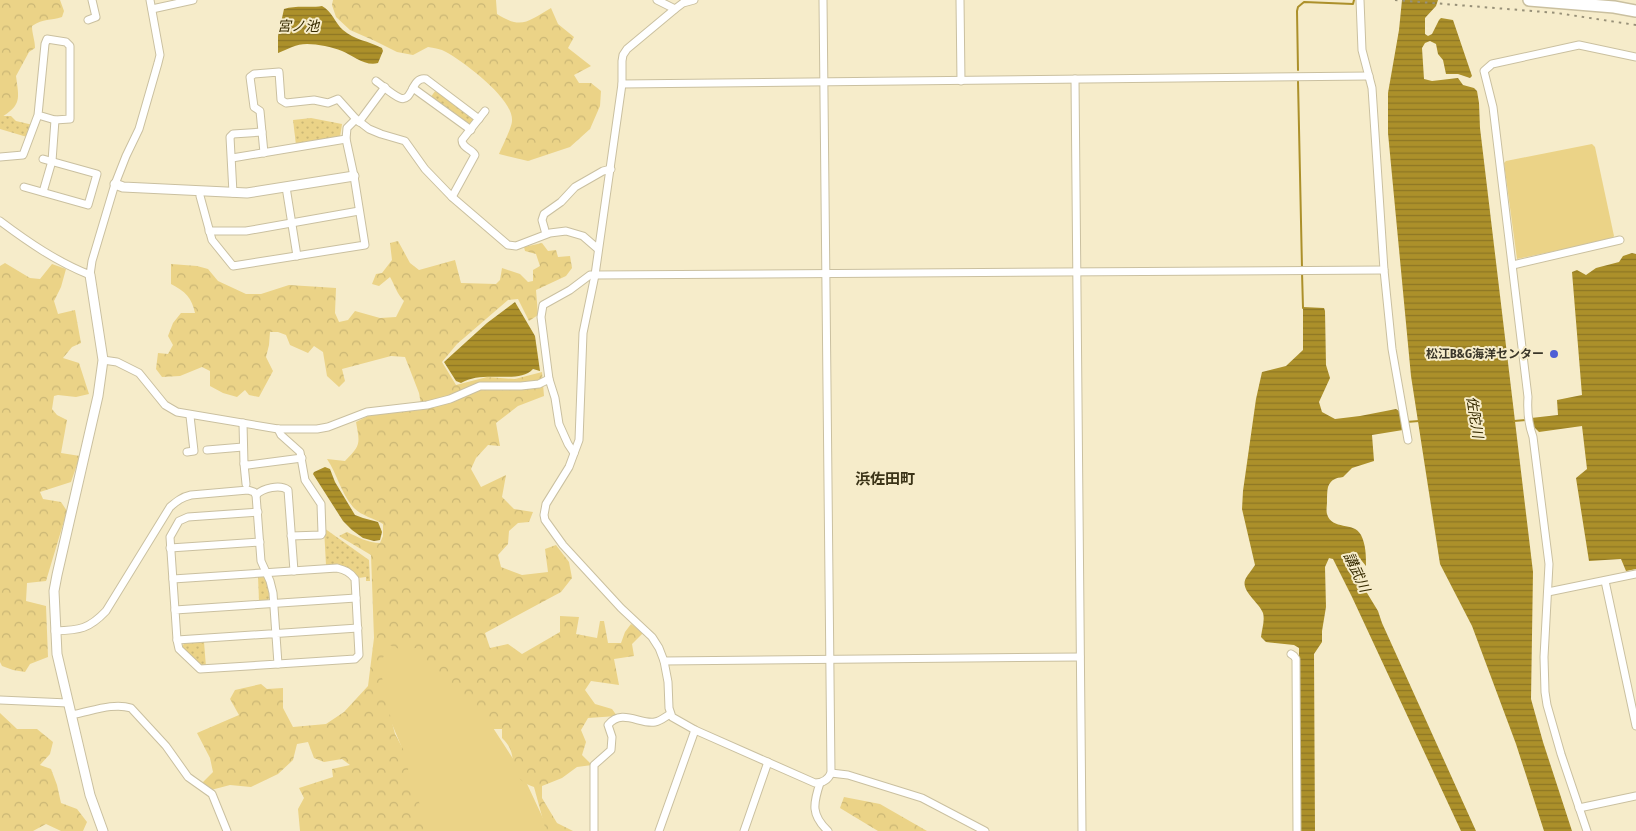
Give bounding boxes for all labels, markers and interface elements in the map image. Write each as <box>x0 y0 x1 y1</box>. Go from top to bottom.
water label: 宮ノ池 <box>277 18 321 35</box>
place label: 松江B&G海洋センター <box>1426 347 1544 361</box>
marker: 松江B&G海洋センター <box>1548 348 1560 360</box>
water label: 佐陀川 <box>1463 395 1486 441</box>
district label: 浜佐田町 <box>855 470 915 488</box>
water label: 講武川 <box>1340 550 1374 597</box>

